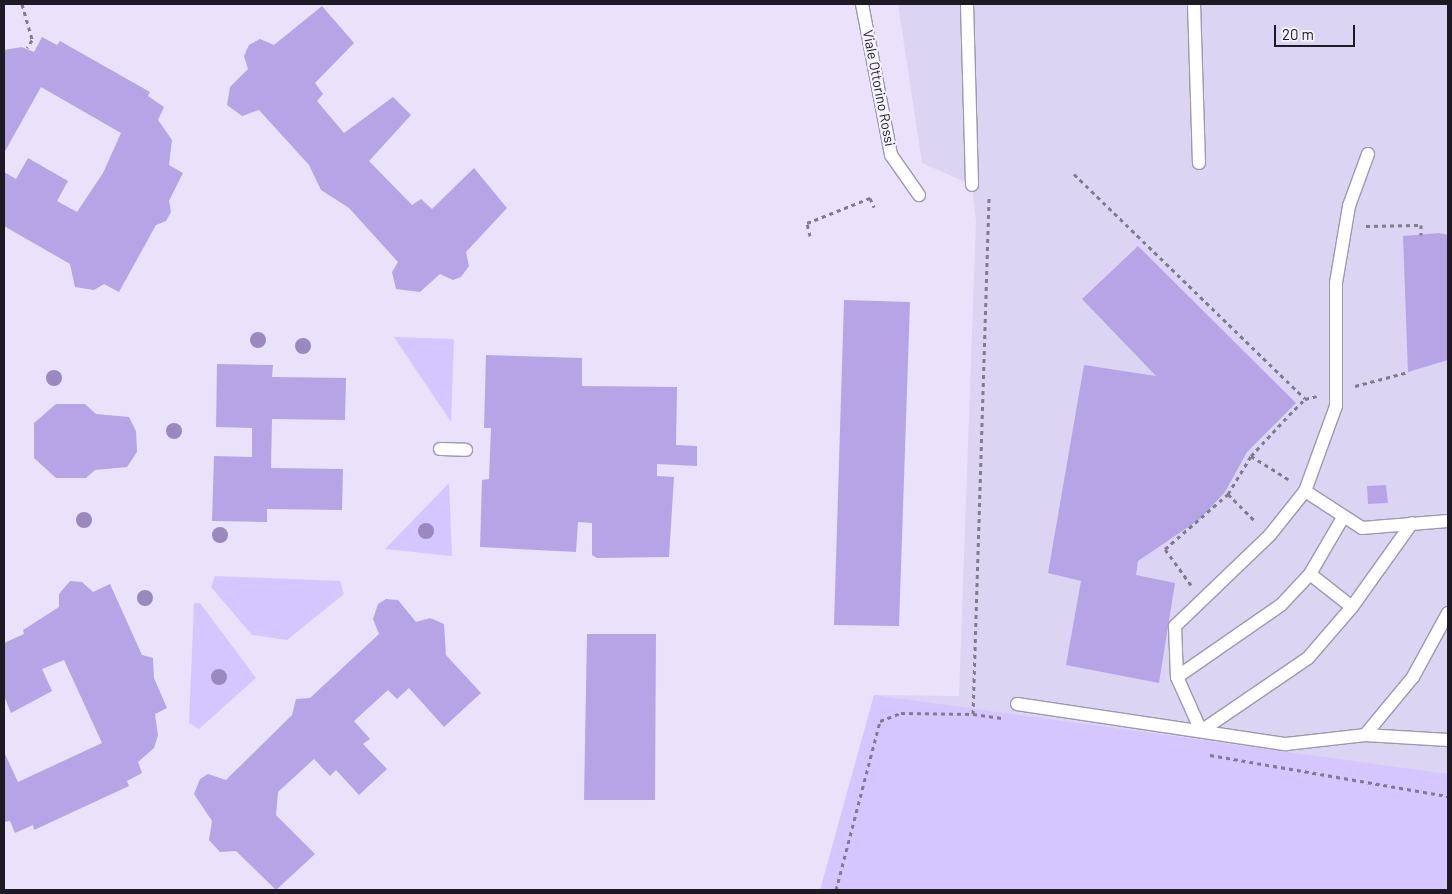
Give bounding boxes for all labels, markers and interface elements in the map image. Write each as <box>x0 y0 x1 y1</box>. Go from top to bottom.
scale bar <box>1277 15 1358 47</box>
text: 20 m <box>1282 25 1314 43</box>
street label: Viale Ottorino Rossi <box>859 28 899 148</box>

